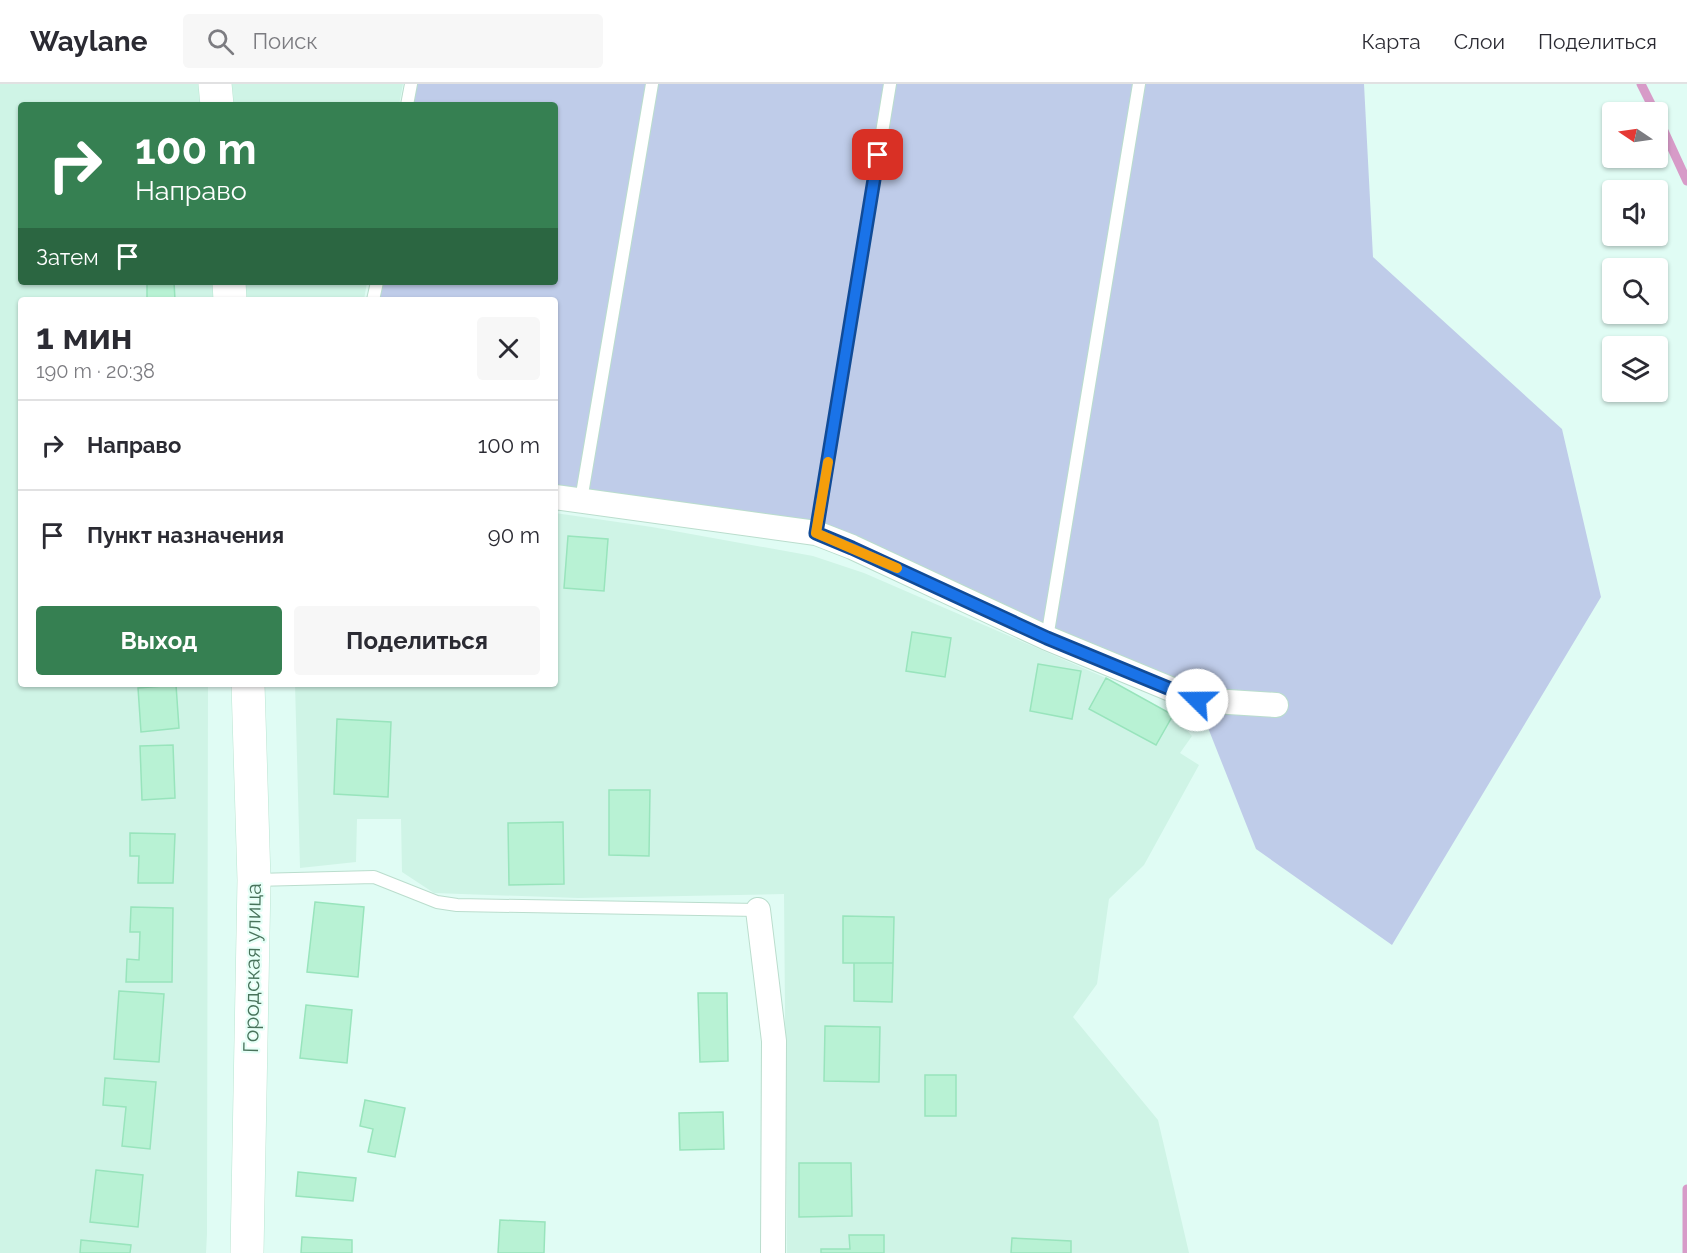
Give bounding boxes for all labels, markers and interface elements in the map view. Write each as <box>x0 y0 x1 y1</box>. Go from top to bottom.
search box <box>183 14 603 68</box>
text: Waylane <box>30 25 147 58</box>
icon: search <box>204 25 237 58</box>
text: Поиск <box>252 28 318 54</box>
text: Карта <box>1362 29 1421 54</box>
text: Слои <box>1454 29 1505 54</box>
text: Поделиться <box>1538 29 1657 54</box>
north arrow <box>1602 102 1668 168</box>
map controls <box>1602 102 1668 402</box>
text: 100 m <box>135 125 257 174</box>
icon: right <box>36 126 114 204</box>
pin <box>852 129 903 180</box>
icon: arrive <box>861 138 894 171</box>
text: Направо <box>135 175 247 206</box>
button: sound <box>1602 180 1668 246</box>
icon: arrive <box>111 240 144 273</box>
text: Затем <box>36 244 99 270</box>
button: search <box>1602 258 1668 324</box>
text: 1 мин <box>36 315 132 357</box>
button: close <box>477 317 540 380</box>
button: layers <box>1602 336 1668 402</box>
text: 190 m · 20:38 <box>36 359 155 383</box>
icon: right <box>36 429 69 462</box>
text: Направо <box>87 432 181 458</box>
text: 100 m <box>478 432 540 458</box>
icon: arrive <box>36 519 69 552</box>
text: Пункт назначения <box>87 522 284 548</box>
text: 90 m <box>488 522 540 548</box>
button: Выход <box>36 606 282 675</box>
button: Поделиться <box>294 606 540 675</box>
position arrow <box>1165 668 1229 732</box>
street label: Городская улица <box>238 883 266 1053</box>

